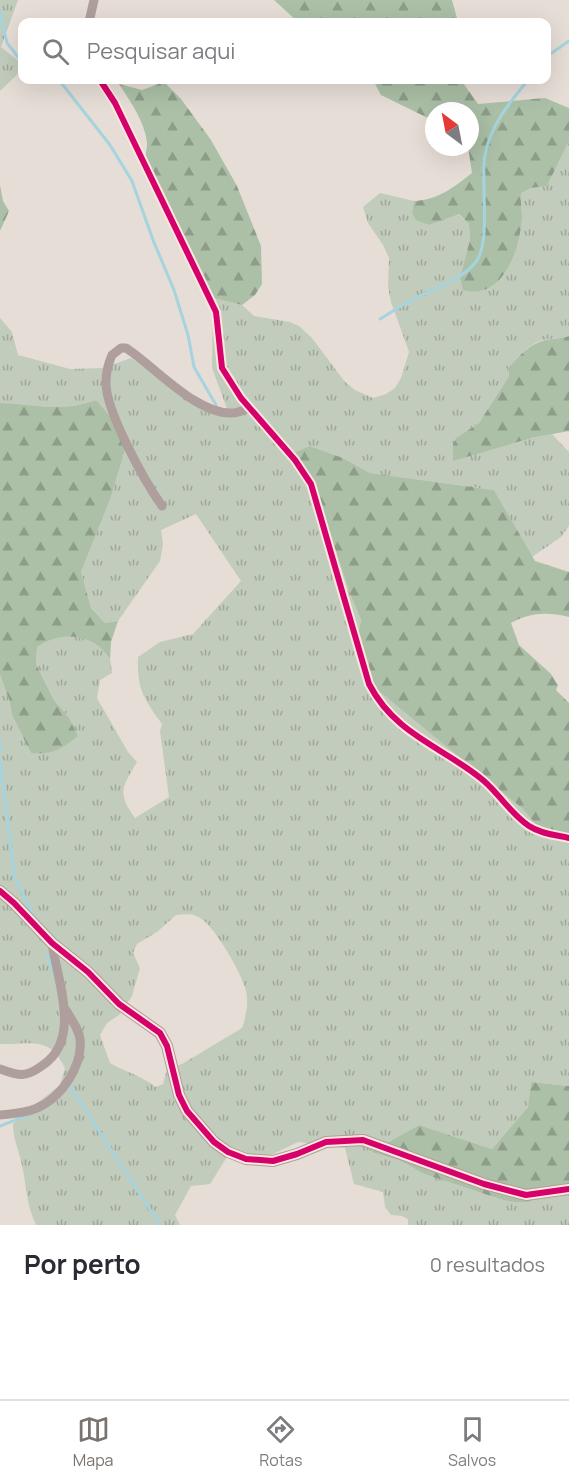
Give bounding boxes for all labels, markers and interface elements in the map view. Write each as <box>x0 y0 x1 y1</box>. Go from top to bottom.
search box <box>18 18 551 84</box>
icon: search <box>39 35 72 68</box>
text: Pesquisar aqui <box>87 36 235 66</box>
north arrow <box>425 102 479 156</box>
text: Por perto <box>24 1246 141 1282</box>
text: 0 resultados <box>430 1251 545 1278</box>
tab: Mapa <box>73 1413 114 1471</box>
tab: Rotas <box>259 1413 302 1471</box>
tab: Salvos <box>448 1413 496 1471</box>

